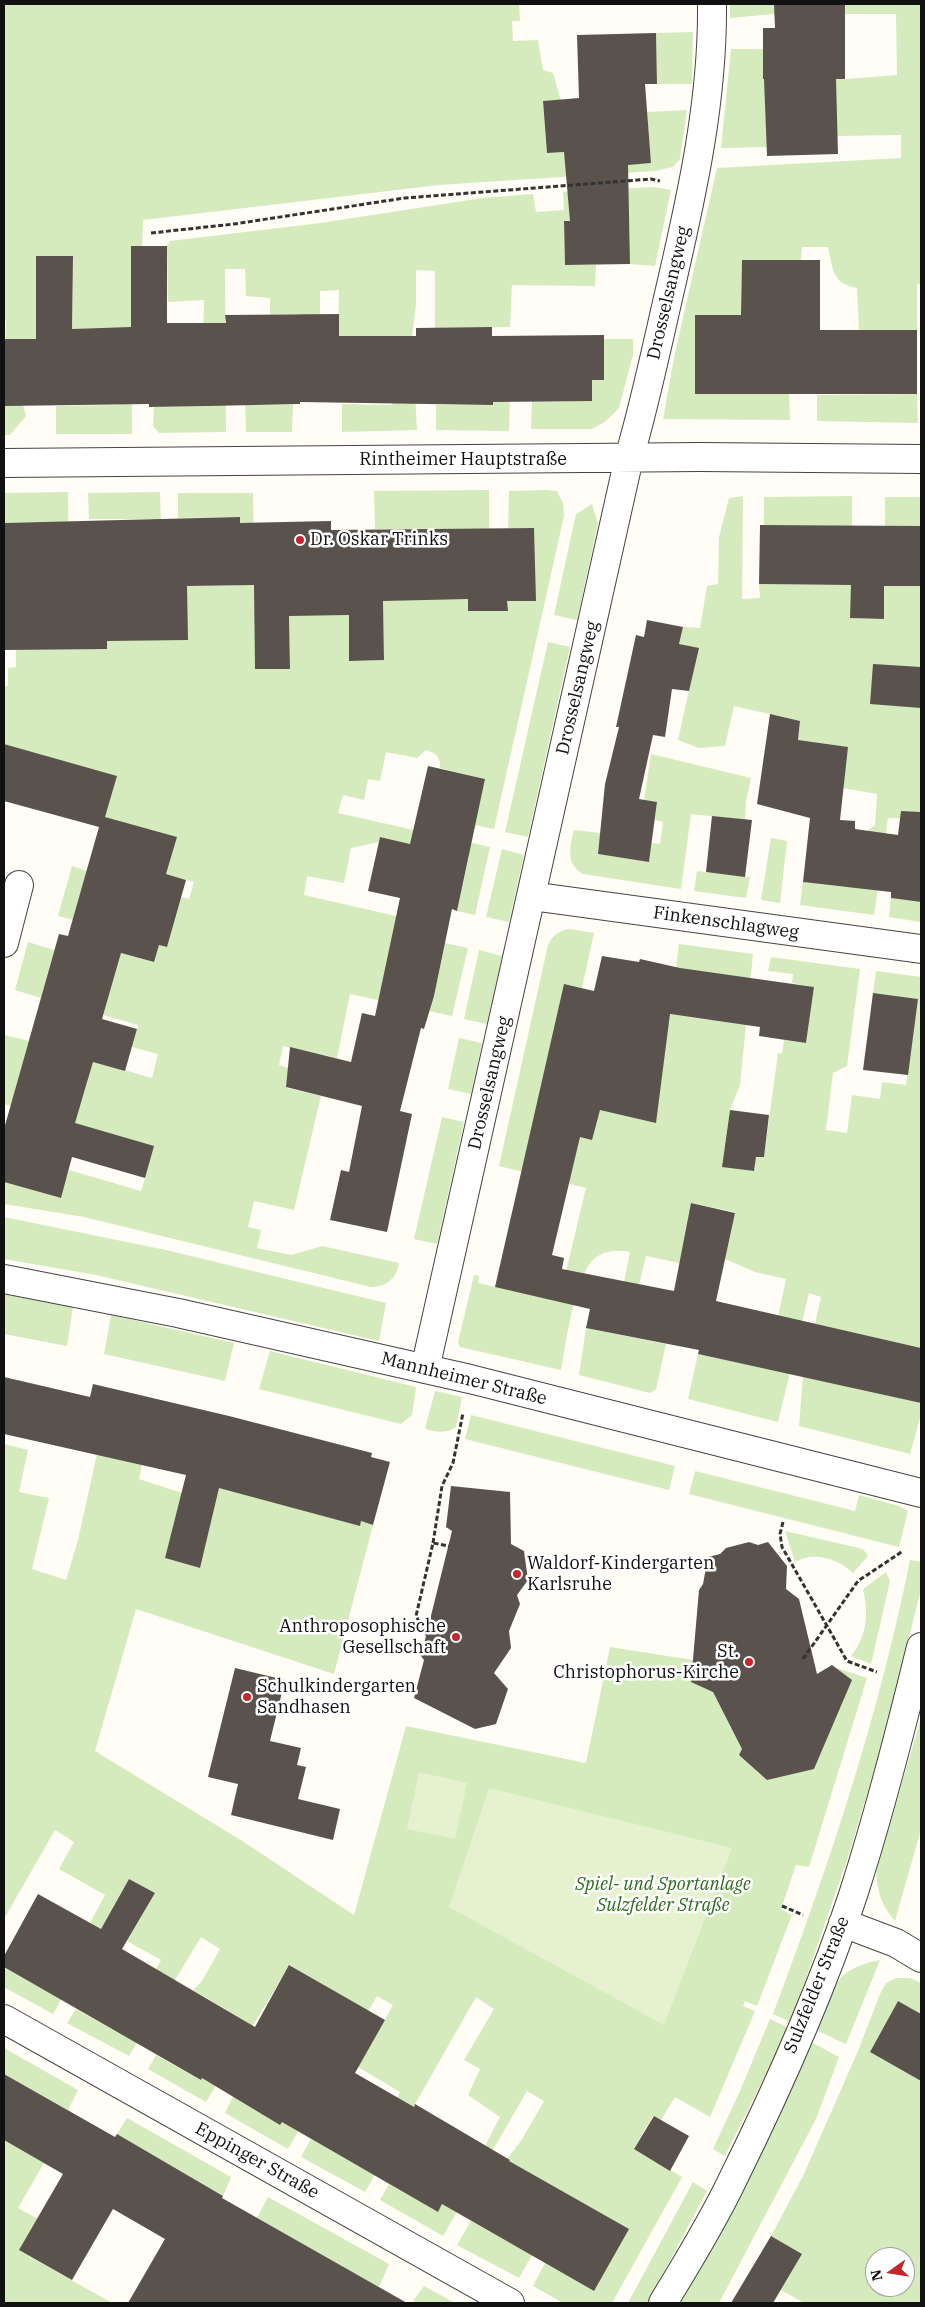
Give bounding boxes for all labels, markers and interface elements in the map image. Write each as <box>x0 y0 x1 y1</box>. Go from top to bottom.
street label: Drosselsangweg <box>643 224 695 362</box>
street label: Rintheimer Hauptstraße <box>359 449 567 471</box>
place label: Dr. Oskar Trinks <box>310 529 448 551</box>
marker: Dr. Oskar Trinks <box>294 534 306 546</box>
street label: Drosselsangweg <box>552 619 604 757</box>
street label: Finkenschlagweg <box>652 902 800 944</box>
street label: Drosselsangweg <box>464 1014 516 1152</box>
street label: Mannheimer Straße <box>379 1348 549 1410</box>
place label: Waldorf-Kindergarten Karlsruhe <box>527 1553 714 1596</box>
marker: Waldorf-Kindergarten Karlsruhe <box>511 1568 523 1580</box>
place label: Anthroposophische Gesellschaft <box>279 1616 446 1658</box>
marker: Anthroposophische Gesellschaft <box>450 1631 462 1643</box>
place label: St. Christophorus-Kirche <box>553 1641 739 1684</box>
marker: St. Christophorus-Kirche <box>743 1656 755 1668</box>
place label: Schulkindergarten Sandhasen <box>257 1676 416 1718</box>
marker: Schulkindergarten Sandhasen <box>241 1691 253 1703</box>
park label: Spiel- und Sportanlage Sulzfelder Straße <box>575 1874 751 1916</box>
street label: Sulzfelder Straße <box>780 1913 854 2057</box>
street label: Eppinger Straße <box>191 2118 323 2204</box>
north arrow <box>865 2247 915 2297</box>
text: N <box>866 2268 886 2283</box>

